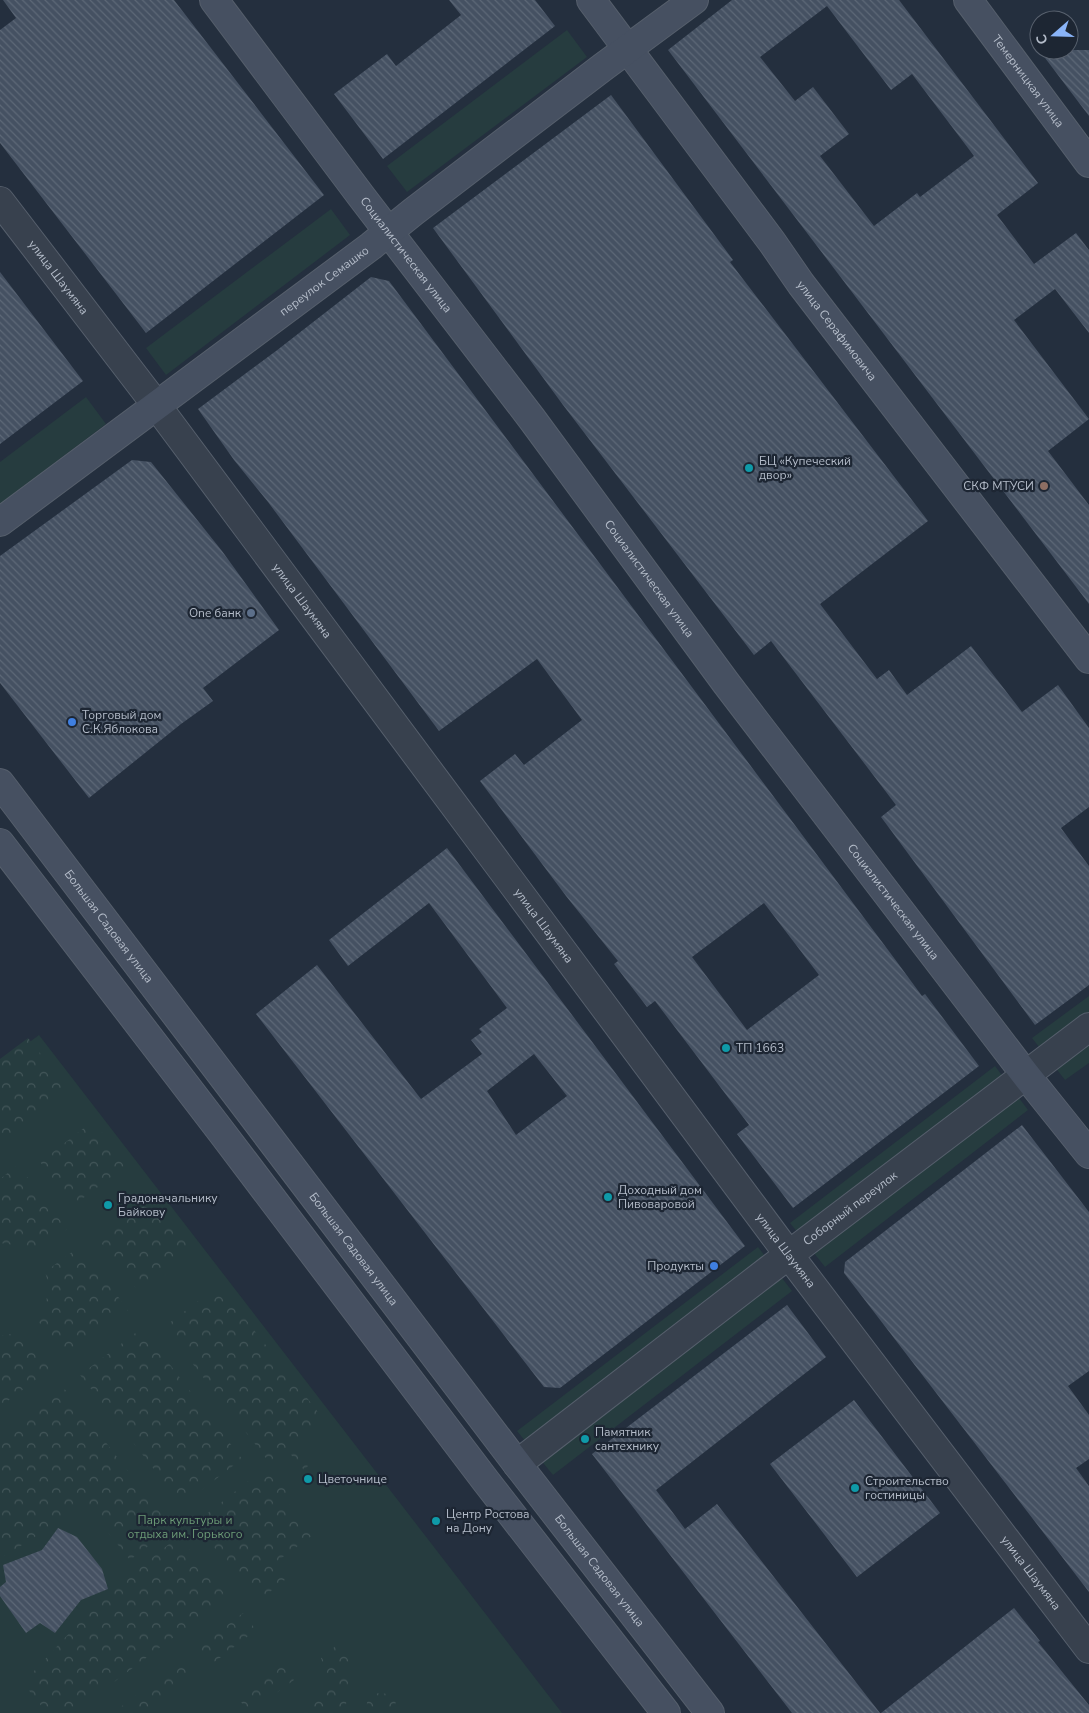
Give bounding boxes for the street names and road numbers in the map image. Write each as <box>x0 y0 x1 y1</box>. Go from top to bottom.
street label: Темерницкая улица <box>989 32 1068 131</box>
street label: Социалистическая улица <box>356 193 456 316</box>
street label: улица Шаумяна <box>25 237 92 318</box>
street label: переулок Семашко <box>276 242 372 319</box>
street label: улица Серафимовича <box>793 277 880 384</box>
street label: Социалистическая улица <box>601 517 698 641</box>
street label: улица Шаумяна <box>269 560 335 642</box>
street label: Социалистическая улица <box>844 840 943 963</box>
street label: Большая Садовая улица <box>61 867 157 986</box>
street label: улица Шаумяна <box>511 885 577 966</box>
street label: Соборный переулок <box>800 1167 901 1249</box>
street label: Большая Садовая улица <box>306 1189 402 1309</box>
street label: улица Шаумяна <box>752 1210 819 1291</box>
street label: Большая Садовая улица <box>551 1511 648 1630</box>
street label: улица Шаумяна <box>997 1532 1065 1613</box>

